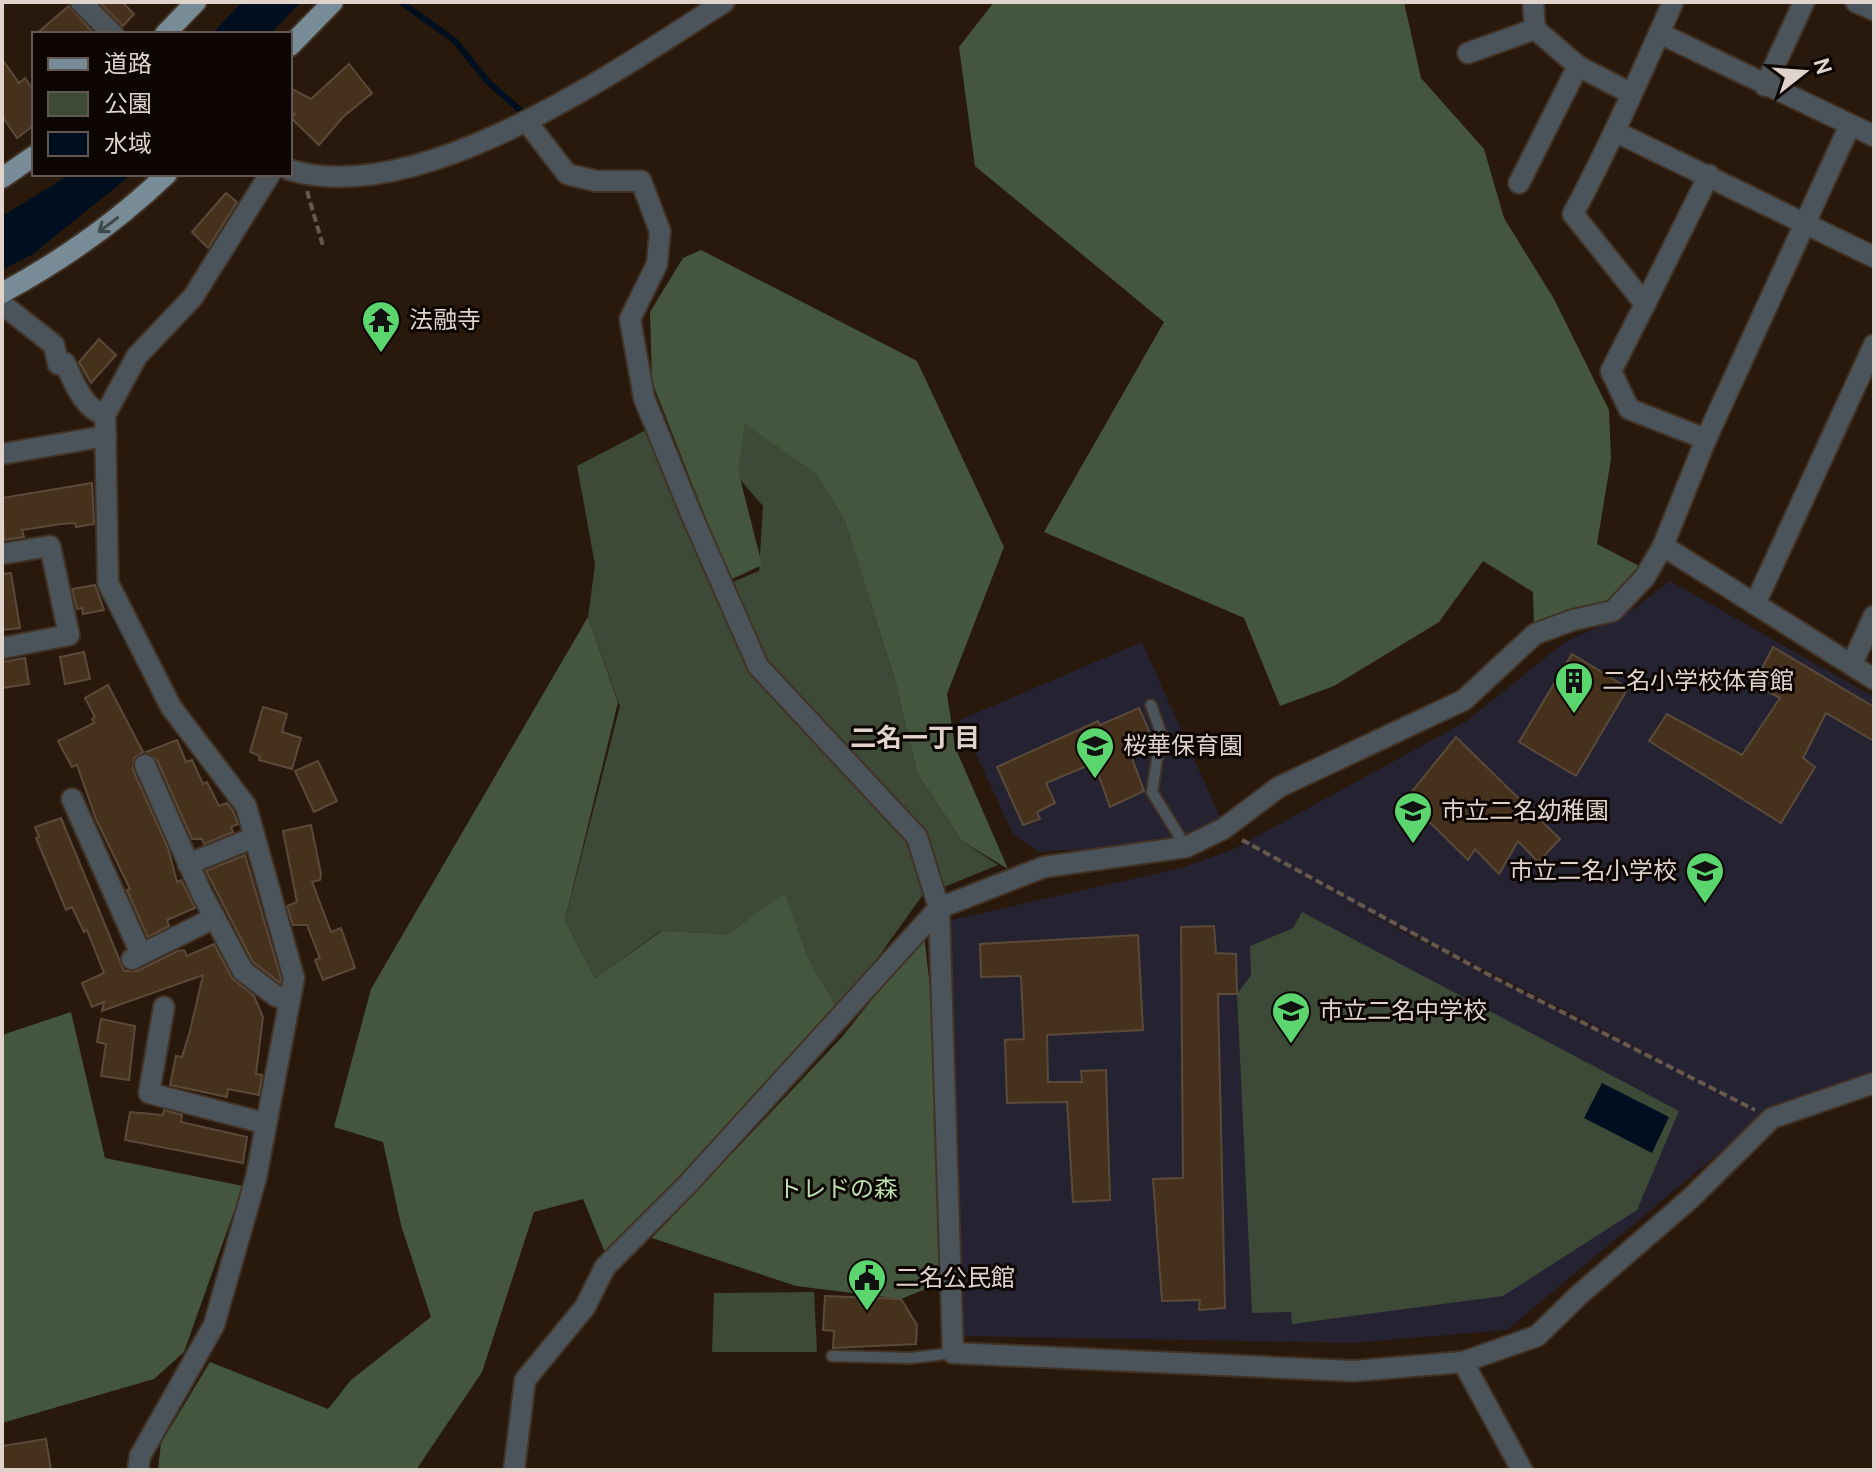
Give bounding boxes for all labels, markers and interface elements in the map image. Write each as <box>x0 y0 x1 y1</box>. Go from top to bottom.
legend <box>32 32 292 176</box>
north arrow <box>1764 32 1844 112</box>
text: 道路 <box>104 49 152 78</box>
text: N <box>1807 55 1838 78</box>
text: 公園 <box>104 89 152 118</box>
text: 水域 <box>104 129 152 158</box>
one-way arrow <box>98 217 120 234</box>
temple icon: 法融寺 <box>360 299 402 354</box>
place label: 法融寺 <box>409 305 481 334</box>
building icon: 二名小学校体育館 <box>1553 660 1595 715</box>
place label: 二名小学校体育館 <box>1602 666 1794 695</box>
district label: 二名一丁目 <box>850 722 980 754</box>
school or university icon: 桜華保育園 <box>1074 725 1116 780</box>
place label: 桜華保育園 <box>1123 731 1243 760</box>
school or university icon: 市立二名幼稚園 <box>1392 790 1434 845</box>
place label: 市立二名幼稚園 <box>1441 796 1609 825</box>
school or university icon: 市立二名小学校 <box>1684 850 1726 905</box>
place label: 市立二名小学校 <box>1509 856 1677 885</box>
school or university icon: 市立二名中学校 <box>1270 990 1312 1045</box>
place label: 市立二名中学校 <box>1319 996 1487 1025</box>
park label: トレドの森 <box>778 1174 898 1203</box>
public building icon: 二名公民館 <box>846 1257 888 1312</box>
place label: 二名公民館 <box>895 1263 1015 1292</box>

